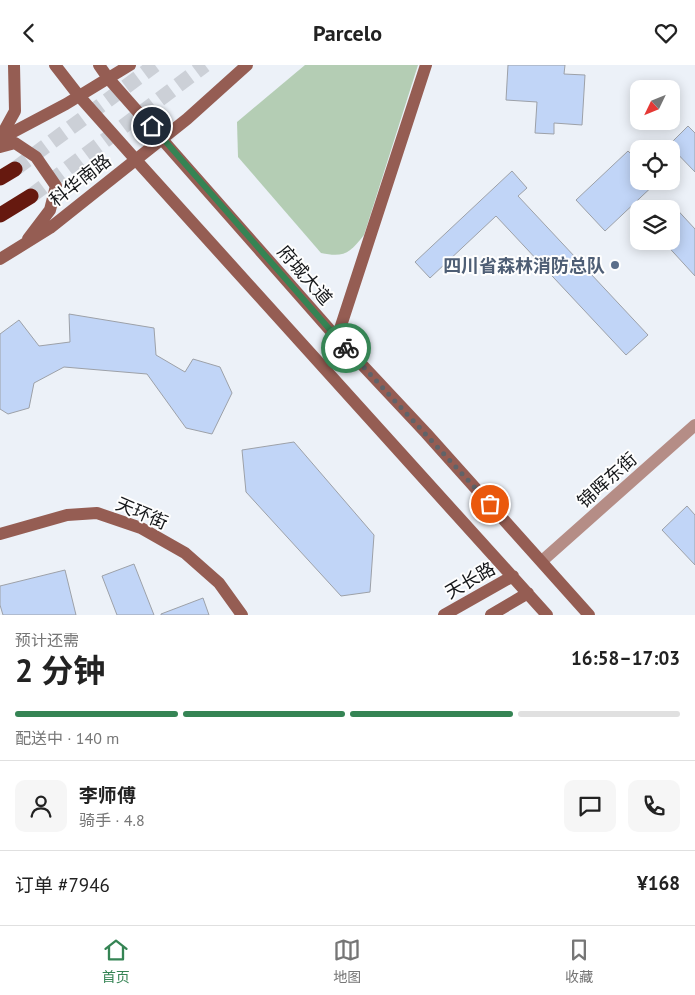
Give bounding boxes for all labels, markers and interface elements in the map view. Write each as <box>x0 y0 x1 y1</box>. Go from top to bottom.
icon: back <box>15 19 43 47</box>
text: Parcelo <box>313 19 382 47</box>
icon: heart <box>652 19 680 47</box>
north arrow <box>630 80 680 130</box>
map controls <box>630 80 680 250</box>
pin <box>131 105 173 147</box>
icon: home <box>138 112 166 140</box>
button: locate <box>630 140 680 190</box>
street label: 科华南路 <box>45 149 115 211</box>
button: layers <box>630 200 680 250</box>
street label: 府城大道 <box>273 240 337 310</box>
place label: 四川省森林消防总队 <box>443 254 605 277</box>
marker: 四川省森林消防总队 <box>609 259 621 271</box>
courier <box>321 323 371 373</box>
icon: bike <box>332 334 360 362</box>
street label: 锦晖东街 <box>573 447 641 513</box>
pin <box>469 483 511 525</box>
icon: bag <box>476 490 504 518</box>
street label: 天环街 <box>113 492 171 534</box>
street label: 天长路 <box>441 557 499 603</box>
text: 预计还需 <box>15 630 79 650</box>
text: 16:58–17:03 <box>571 646 680 670</box>
text: 2 分钟 <box>15 649 105 691</box>
text: 配送中 · 140 m <box>15 728 119 748</box>
button: person <box>15 780 67 832</box>
button: chat <box>564 780 616 832</box>
button: phone <box>628 780 680 832</box>
text: 李师傅 <box>79 783 136 807</box>
text: 骑手 · 4.8 <box>79 810 145 830</box>
text: ¥168 <box>637 871 680 895</box>
text: 订单 #7946 <box>15 873 110 897</box>
tab: 首页 <box>102 936 130 986</box>
tab: 地图 <box>333 936 361 986</box>
tab: 收藏 <box>565 936 593 986</box>

